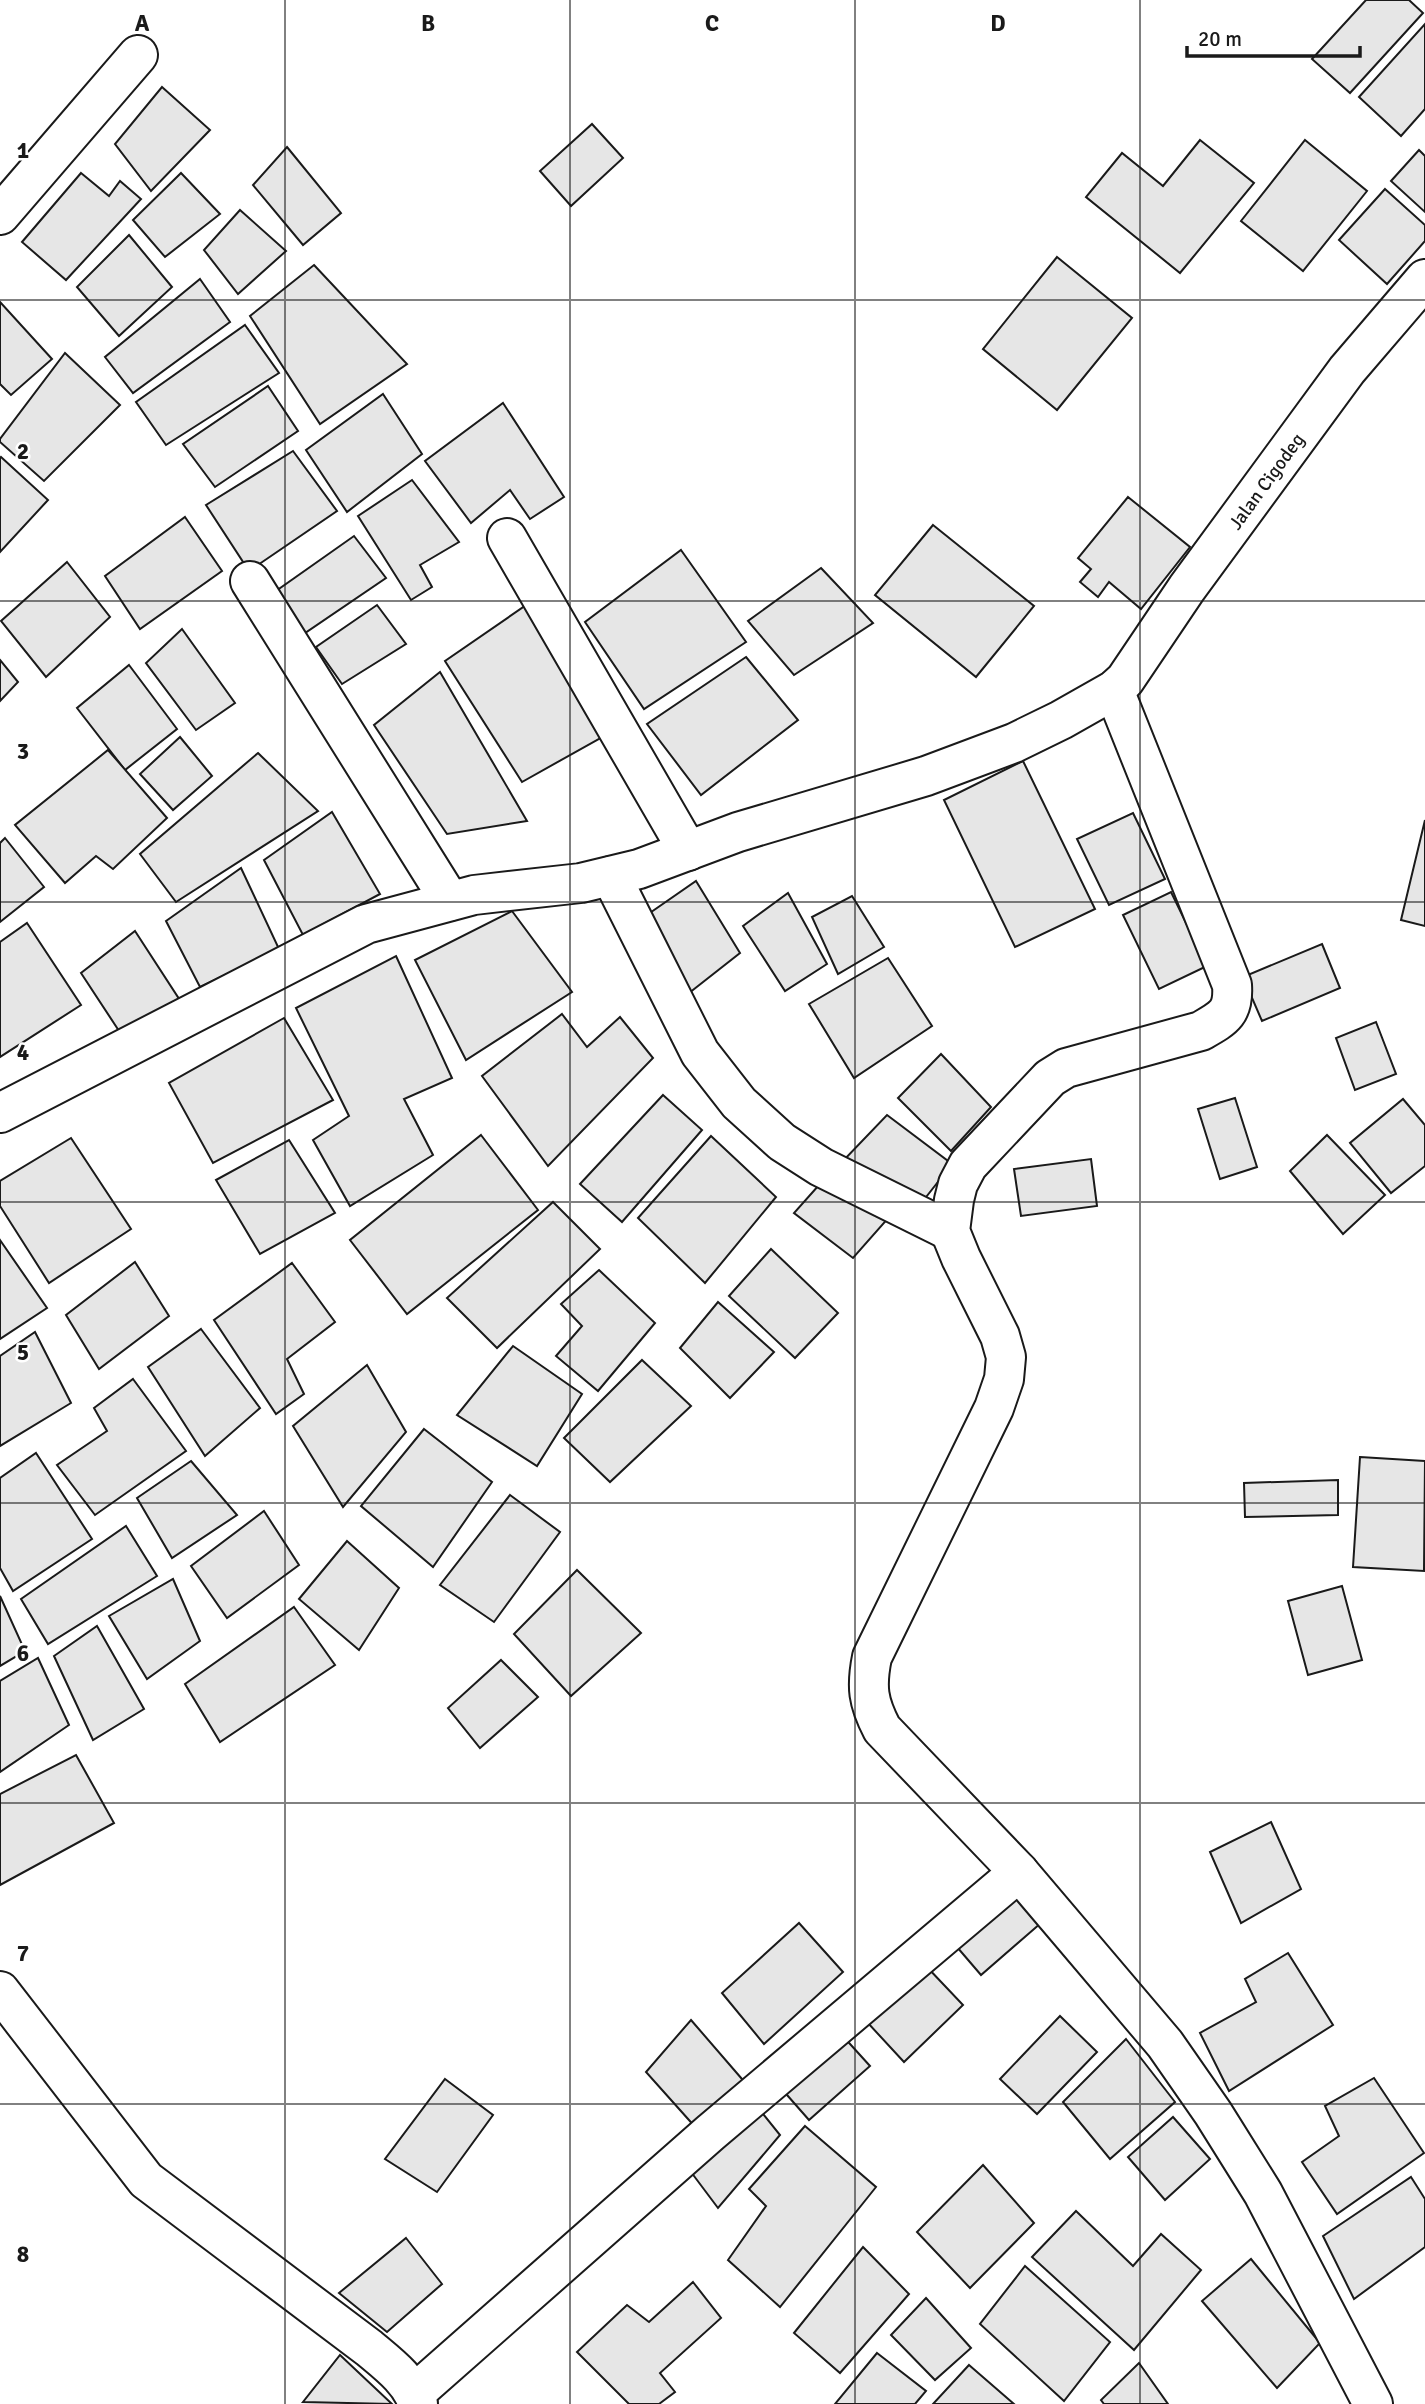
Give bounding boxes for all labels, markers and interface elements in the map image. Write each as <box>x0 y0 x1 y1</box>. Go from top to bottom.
text: A <box>135 9 150 38</box>
text: B <box>421 9 435 38</box>
text: C <box>705 9 719 38</box>
text: D <box>990 9 1006 38</box>
scale bar <box>1187 14 1360 58</box>
text: 20 m <box>1198 26 1242 52</box>
text: 1 <box>17 136 29 165</box>
street label: Jalan Cigodeg <box>1224 429 1310 535</box>
text: 2 <box>17 437 29 466</box>
text: 3 <box>17 737 29 766</box>
text: 4 <box>17 1038 29 1067</box>
text: 5 <box>17 1338 29 1367</box>
text: 6 <box>17 1639 29 1668</box>
text: 7 <box>17 1939 29 1968</box>
text: 8 <box>17 2240 29 2269</box>

